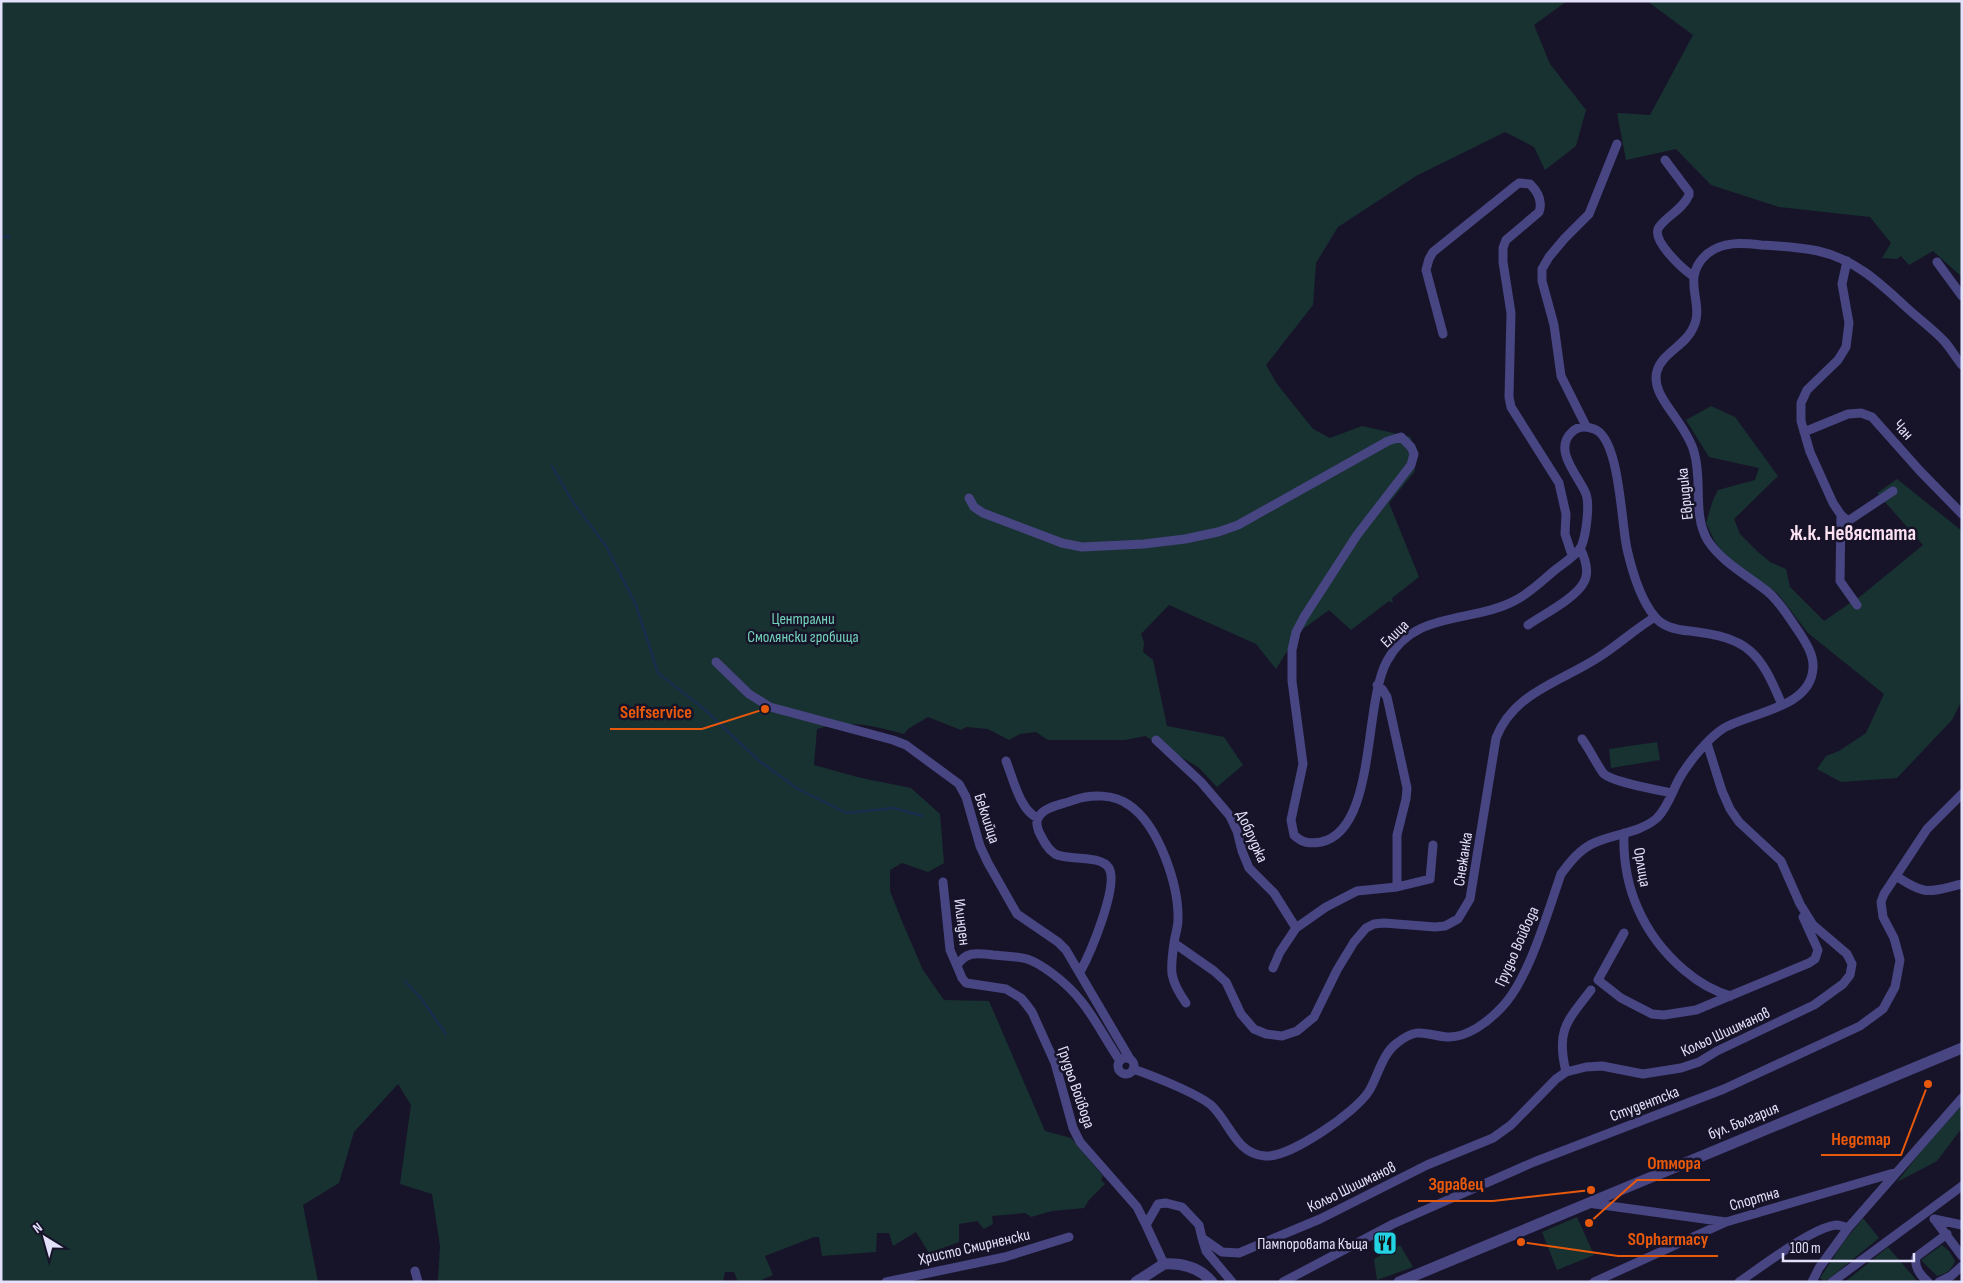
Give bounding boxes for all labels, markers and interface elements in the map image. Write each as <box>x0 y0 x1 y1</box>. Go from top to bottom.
street label: Чан <box>1889 416 1917 444</box>
street label: Евридика <box>1673 467 1698 521</box>
district label: ж.к. Невястата <box>1790 521 1916 546</box>
park label: Централни Смолянски гробища <box>747 610 859 647</box>
street label: Елица <box>1377 616 1413 652</box>
callout: Selfservice <box>610 696 702 729</box>
text: Selfservice <box>620 702 692 723</box>
street label: Беклийца <box>970 791 1004 846</box>
street label: Добруджа <box>1232 808 1271 866</box>
street label: Снежанка <box>1450 831 1477 888</box>
street label: Орлица <box>1629 846 1654 888</box>
street label: Илинден <box>949 898 974 947</box>
street label: Грудьо Войвода <box>1491 904 1543 990</box>
street label: Кольо Шишманов <box>1678 1003 1773 1061</box>
street label: Грудьо Войвода <box>1053 1044 1098 1131</box>
street label: Студентска <box>1607 1083 1682 1126</box>
street label: бул. България <box>1705 1099 1782 1144</box>
callout: Недстар <box>1821 1122 1901 1155</box>
text: Недстар <box>1831 1129 1891 1150</box>
callout: Отмора <box>1637 1147 1710 1180</box>
text: Отмора <box>1647 1153 1701 1174</box>
street label: Кольо Шишманов <box>1304 1158 1399 1217</box>
callout: Здравец <box>1418 1168 1493 1201</box>
text: Здравец <box>1428 1174 1484 1195</box>
street label: Спортна <box>1727 1183 1782 1216</box>
north arrow <box>20 1213 70 1263</box>
text: N <box>29 1219 46 1237</box>
callout: SOpharmacy <box>1618 1223 1718 1256</box>
street label: Христо Смирненски <box>916 1225 1032 1270</box>
text: SOpharmacy <box>1628 1229 1709 1250</box>
restaurant icon: Пампоровата Къща <box>1372 1230 1398 1256</box>
scale bar <box>1783 1230 1914 1262</box>
place label: Пампоровата Къща <box>1257 1235 1368 1254</box>
text: 100 m <box>1790 1239 1821 1258</box>

